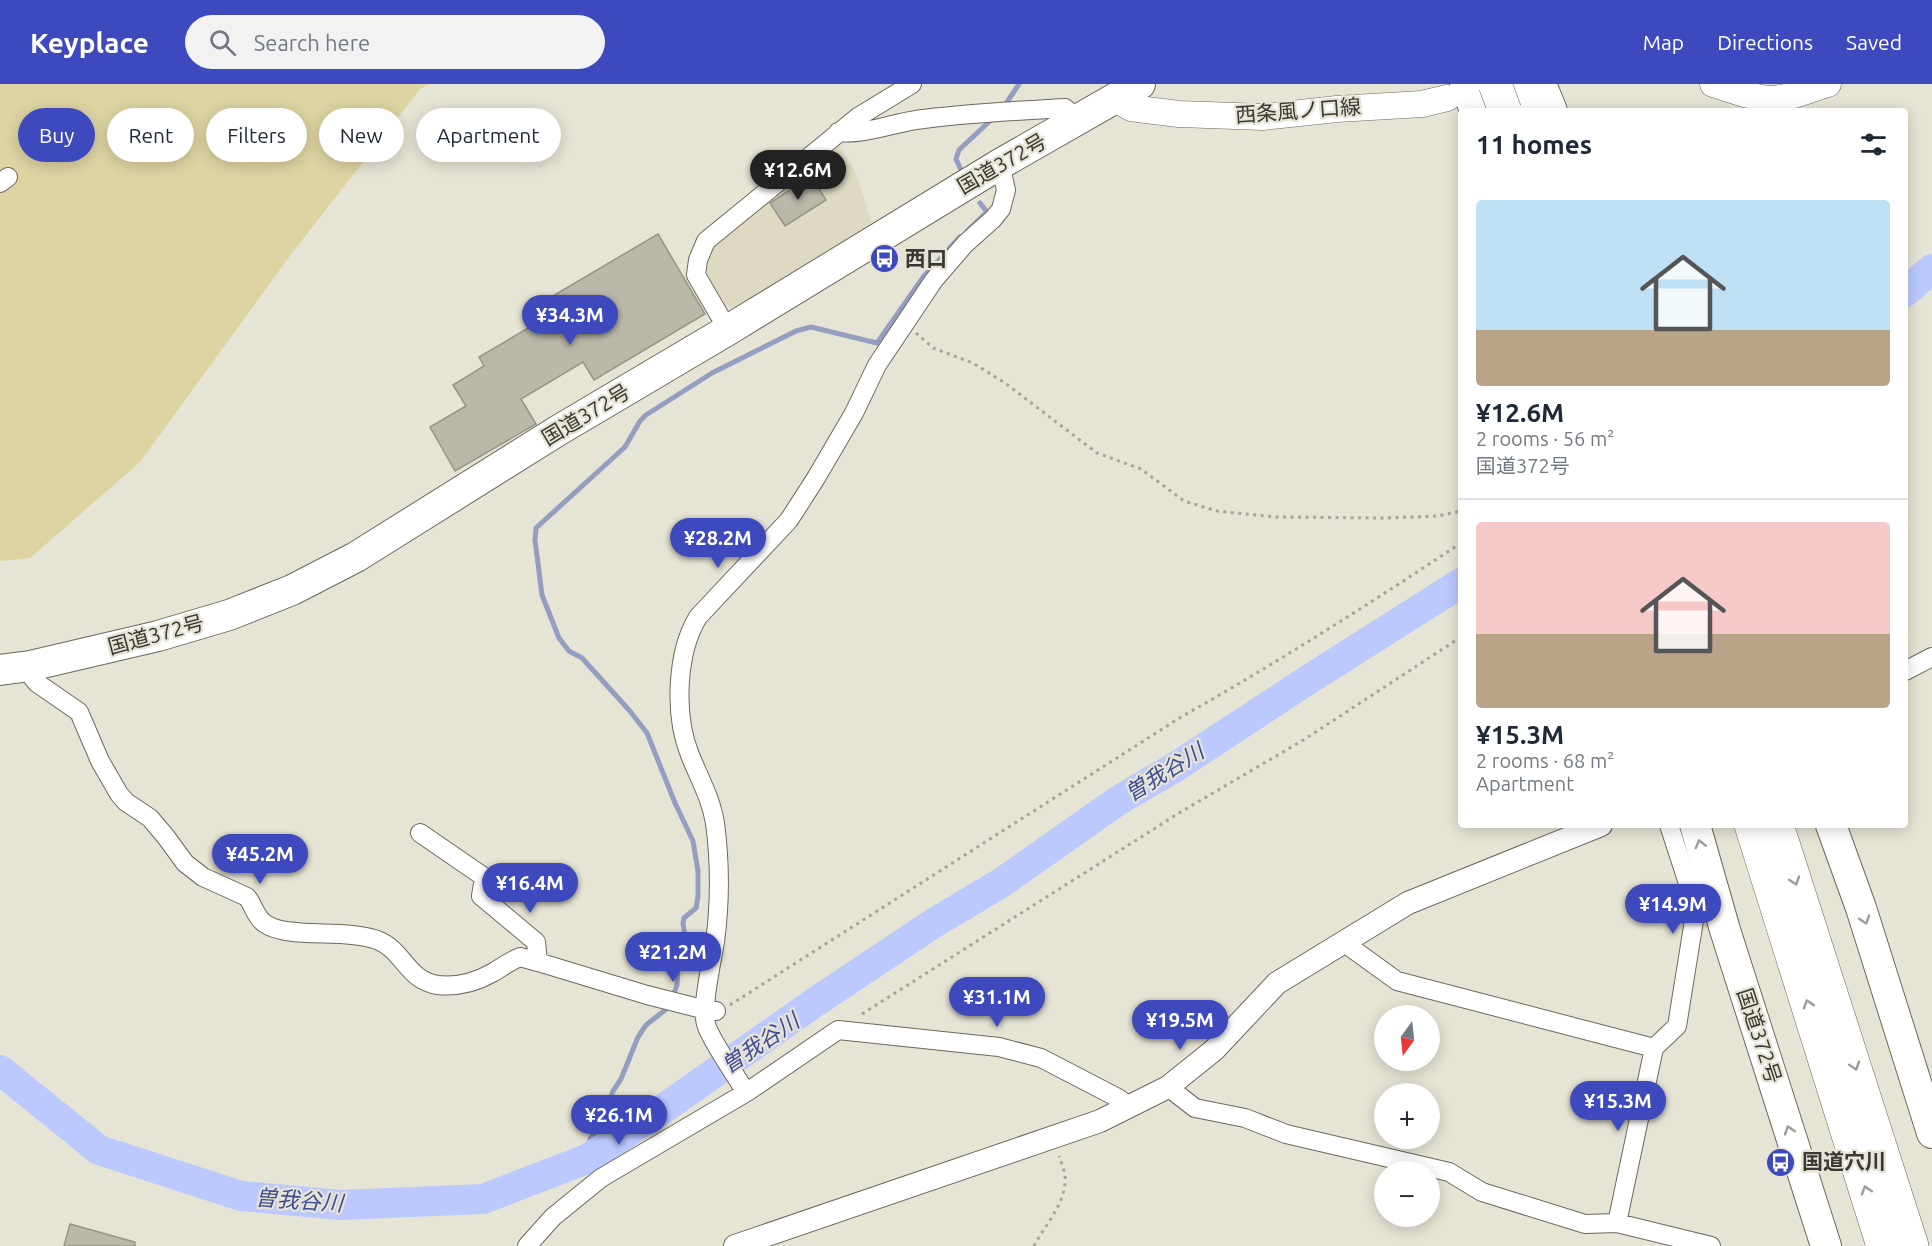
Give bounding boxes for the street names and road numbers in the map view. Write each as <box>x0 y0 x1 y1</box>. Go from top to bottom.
street label: 西条風ノ口線 <box>1234 94 1362 126</box>
street label: 国道372号 <box>953 128 1050 198</box>
street label: 国道372号 <box>537 378 634 450</box>
street label: 国道372号 <box>105 610 206 658</box>
street label: 国道372号 <box>1733 985 1787 1086</box>

